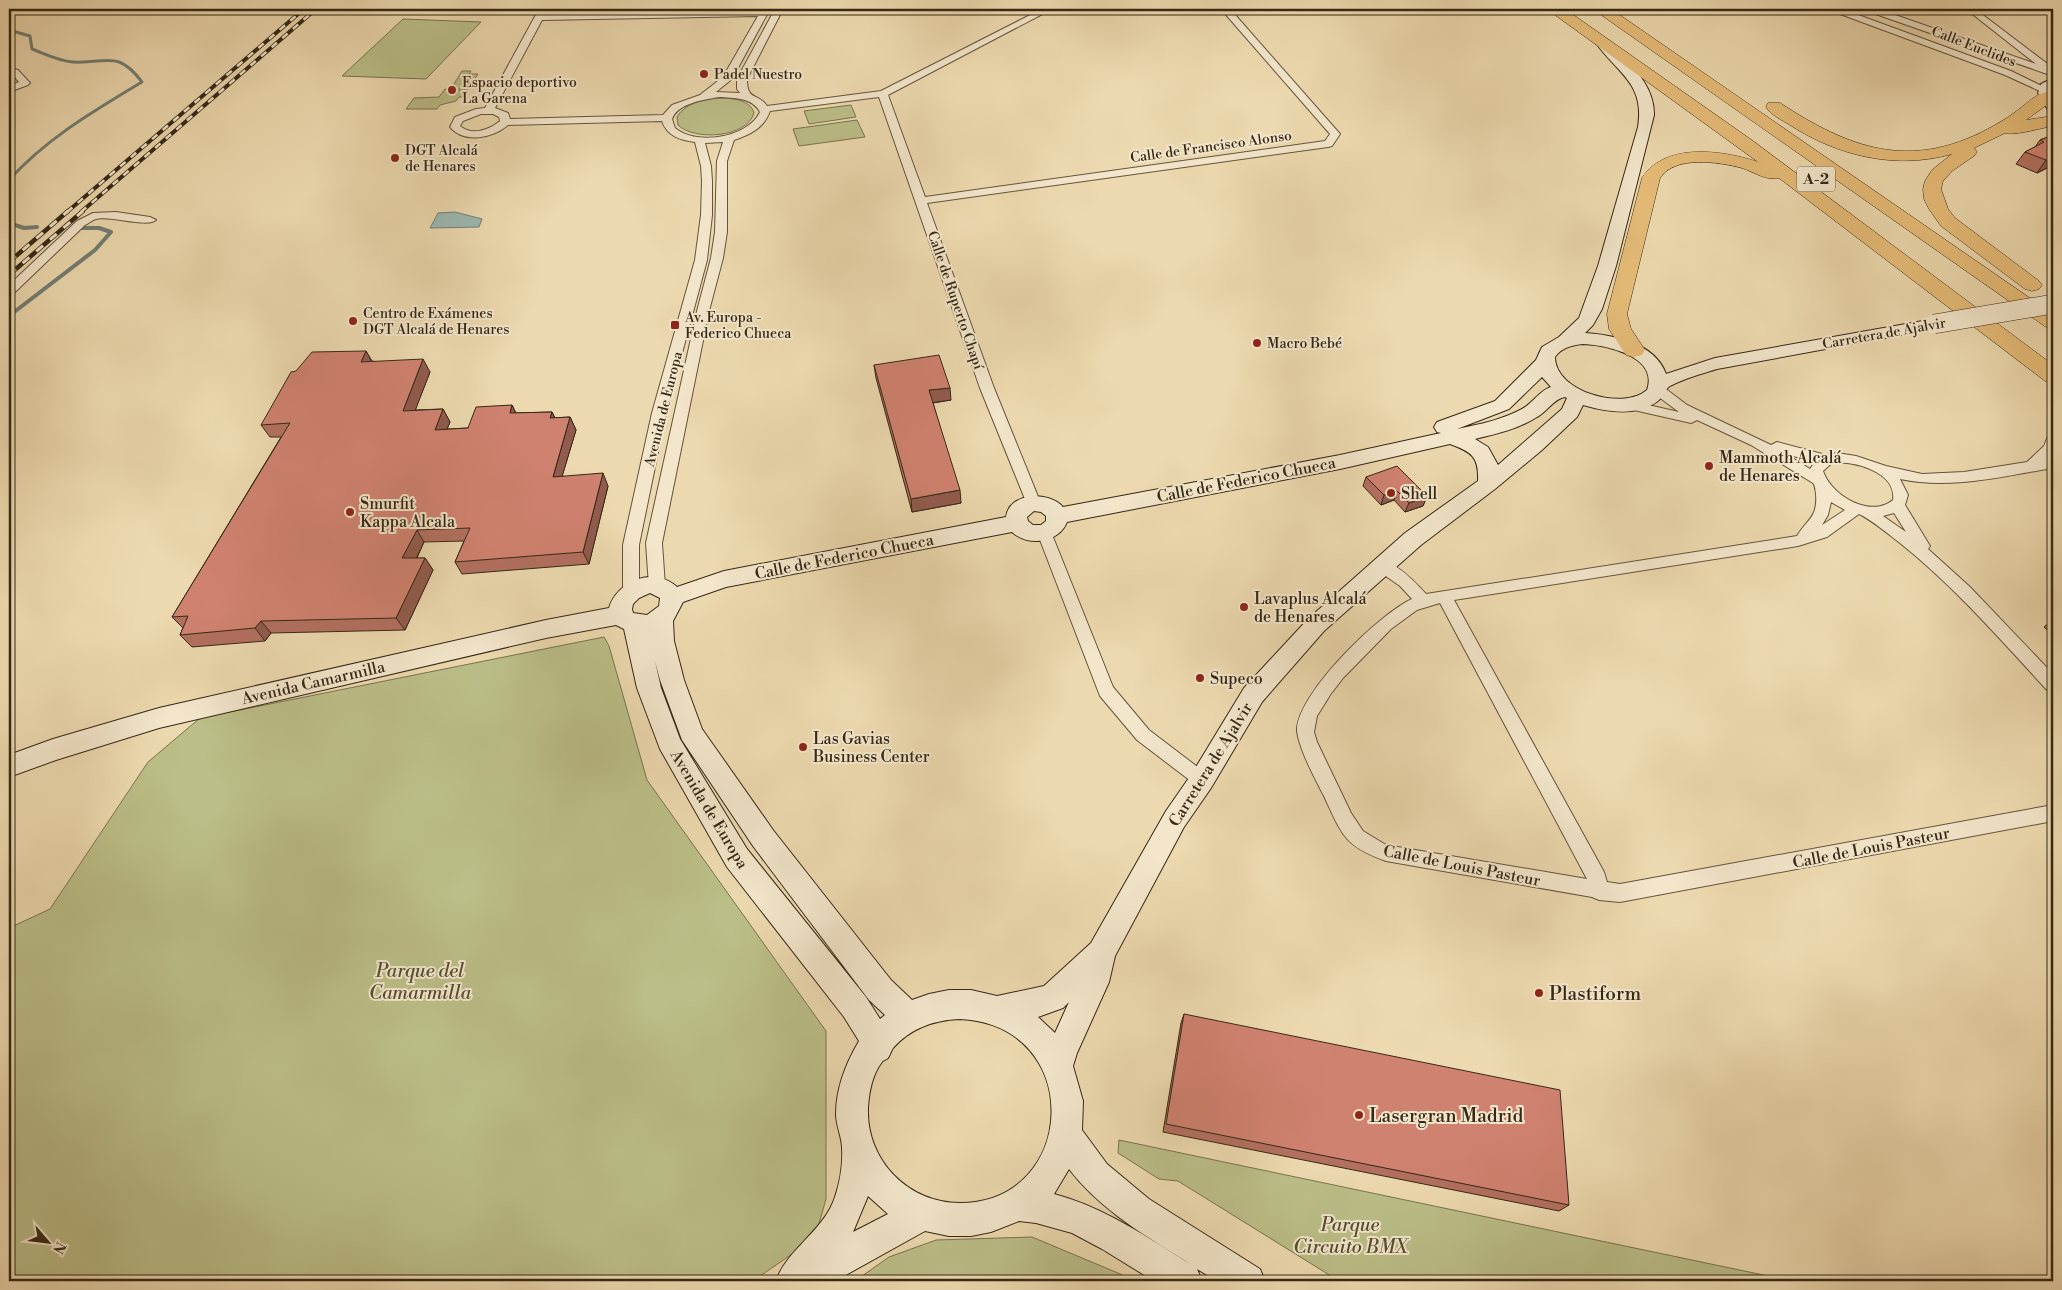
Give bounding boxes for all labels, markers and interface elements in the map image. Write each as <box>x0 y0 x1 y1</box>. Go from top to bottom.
street label: Calle Euclides <box>1929 22 2019 71</box>
place label: Padel Nuestro <box>714 66 802 84</box>
marker: Padel Nuestro <box>698 68 710 80</box>
place label: Espacio deportivo La Garena <box>462 74 577 108</box>
marker: Espacio deportivo La Garena <box>446 84 458 96</box>
street label: Calle de Francisco Alonso <box>1129 127 1293 167</box>
place label: DGT Alcalá de Henares <box>405 142 479 176</box>
marker: DGT Alcalá de Henares <box>389 152 401 164</box>
road number: A-2 <box>1797 166 1835 192</box>
street label: Calle de Ruperto Chapí <box>923 229 988 373</box>
place label: Centro de Exámenes DGT Alcalá de Henares <box>363 305 509 339</box>
place label: Av. Europa - Federico Chueca <box>684 309 792 343</box>
street label: Carretera de Ajalvir <box>1821 314 1947 354</box>
marker: Centro de Exámenes DGT Alcalá de Henares <box>347 315 359 327</box>
marker: Av. Europa - Federico Chueca <box>669 319 681 331</box>
place label: Macro Bebé <box>1267 335 1342 353</box>
marker: Macro Bebé <box>1251 337 1263 349</box>
street label: Avenida de Europa <box>641 349 687 470</box>
place label: Mammoth Alcalá de Henares <box>1719 448 1842 486</box>
street label: Calle de Federico Chueca <box>1155 453 1338 507</box>
marker: Mammoth Alcalá de Henares <box>1703 460 1715 472</box>
place label: Shell <box>1401 484 1438 504</box>
marker: Shell <box>1385 487 1397 499</box>
place label: Smurfit Kappa Alcala <box>360 494 456 532</box>
marker: Smurfit Kappa Alcala <box>344 506 356 518</box>
street label: Calle de Federico Chueca <box>753 530 936 584</box>
place label: Lavaplus Alcalá de Henares <box>1254 589 1368 627</box>
marker: Lavaplus Alcalá de Henares <box>1238 601 1250 613</box>
street label: Avenida Camarmilla <box>239 657 388 709</box>
place label: Supeco <box>1210 669 1263 689</box>
marker: Supeco <box>1194 672 1206 684</box>
street label: Carretera de Ajalvir <box>1165 699 1257 830</box>
place label: Las Gavias Business Center <box>812 729 930 767</box>
marker: Las Gavias Business Center <box>797 741 809 753</box>
street label: Avenida de Europa <box>665 746 753 873</box>
street label: Calle de Louis Pasteur <box>1791 823 1952 873</box>
street label: Calle de Louis Pasteur <box>1382 841 1542 891</box>
park label: Parque del Camarmilla <box>369 959 472 1005</box>
place label: Plastiform <box>1549 982 1641 1006</box>
marker: Plastiform <box>1533 987 1545 999</box>
place label: Lasergran Madrid <box>1369 1104 1524 1128</box>
marker: Lasergran Madrid <box>1353 1109 1365 1121</box>
park label: Parque Circuito BMX <box>1293 1213 1409 1259</box>
north arrow <box>22 1218 72 1268</box>
text: N <box>48 1239 69 1257</box>

